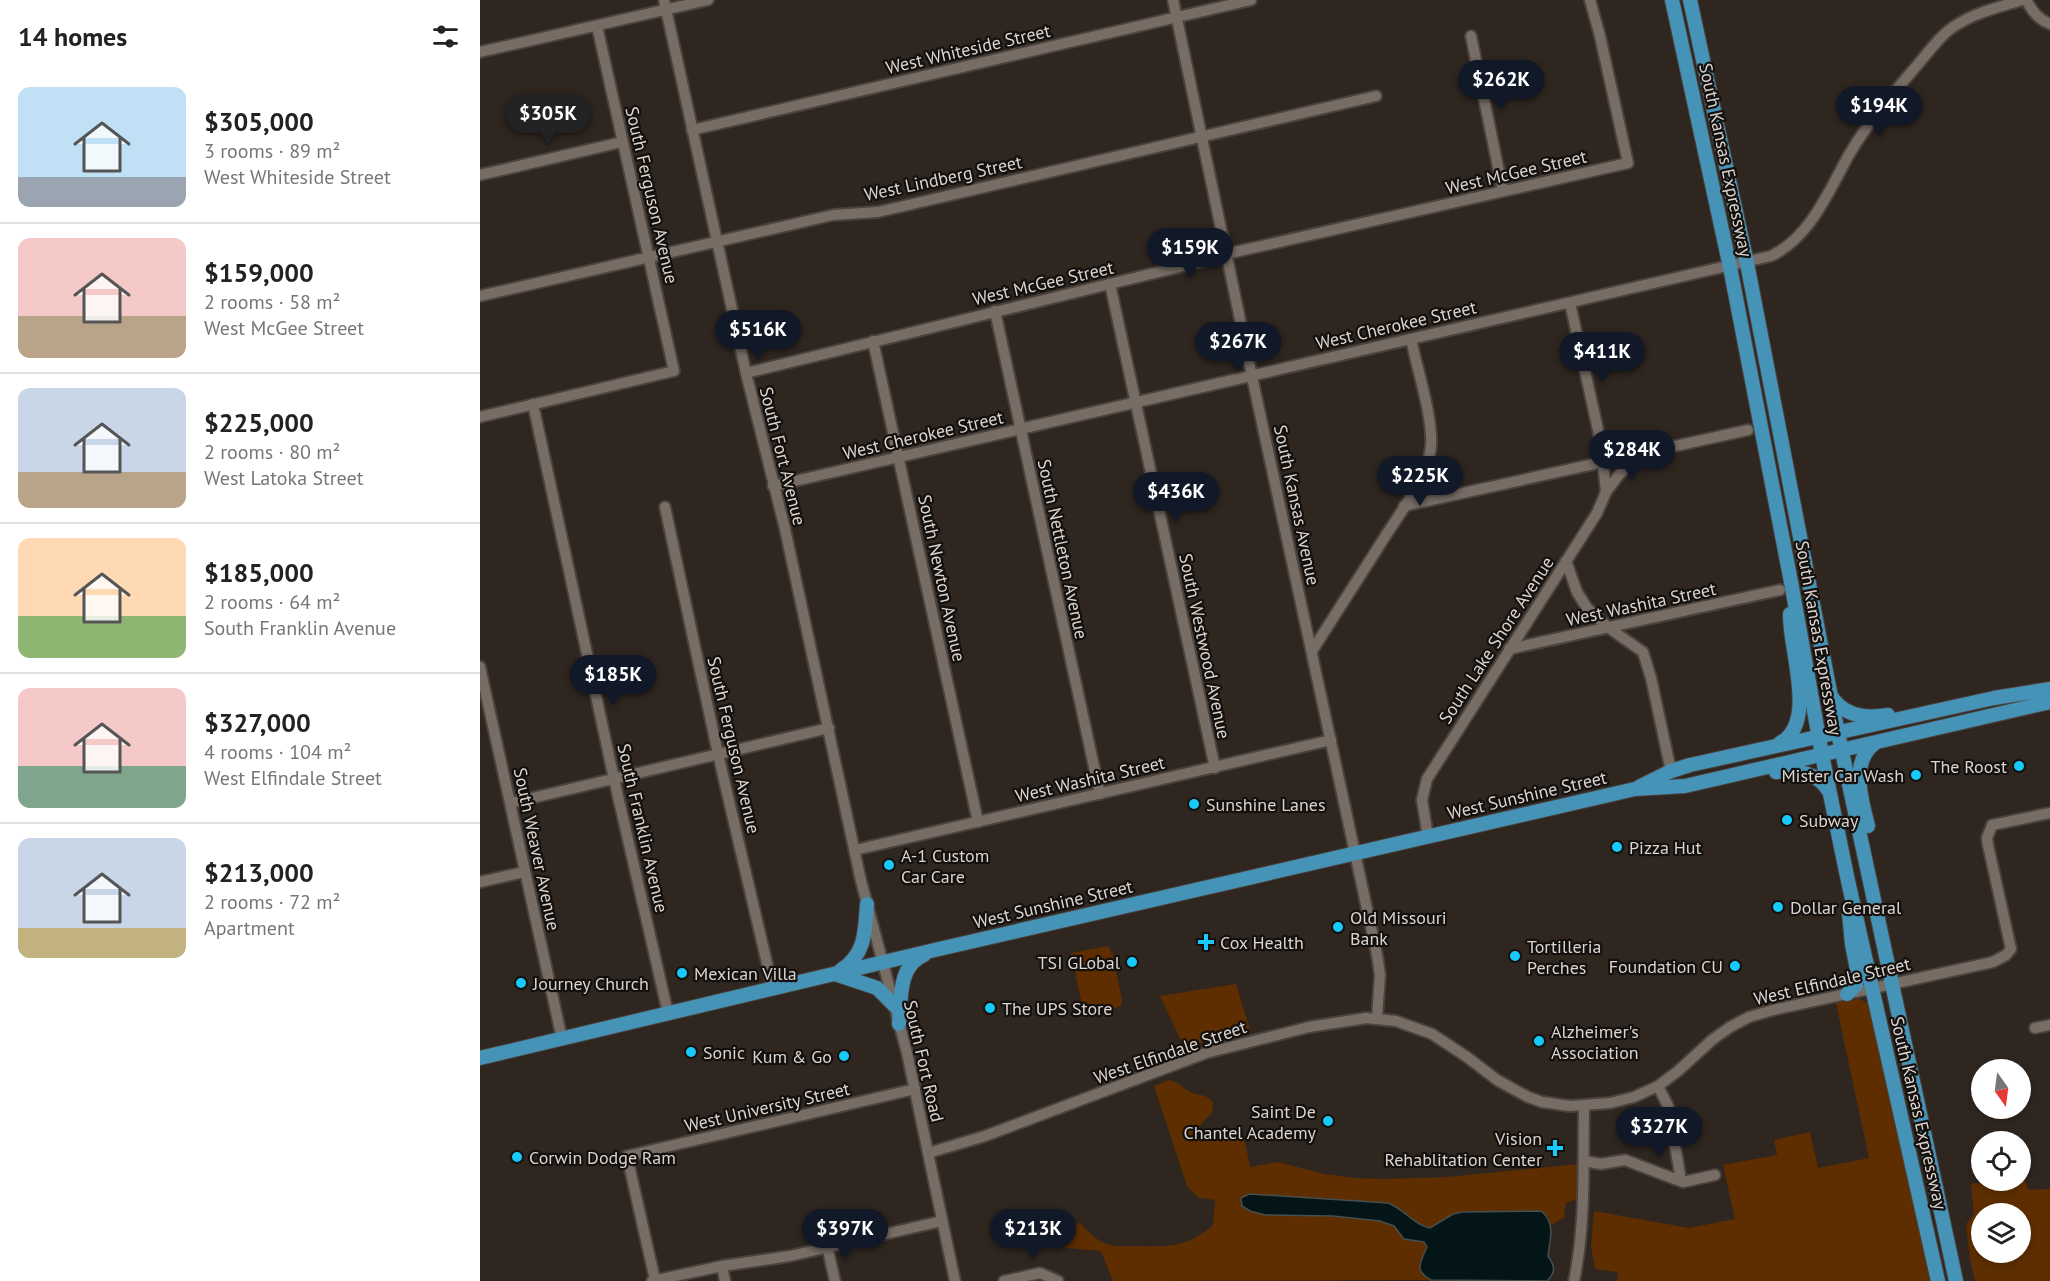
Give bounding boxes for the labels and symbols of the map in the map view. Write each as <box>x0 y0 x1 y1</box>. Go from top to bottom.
street label: West Whiteside Street <box>884 19 1052 79</box>
pin: $262K <box>1459 60 1543 111</box>
street label: South Kansas Expressway <box>1694 61 1758 260</box>
pin: $194K <box>1837 86 1921 137</box>
pin: $305K <box>506 94 590 145</box>
street label: South Ferguson Avenue <box>620 104 684 286</box>
street label: West McGee Street <box>1443 145 1589 199</box>
street label: West Lindberg Street <box>862 150 1024 206</box>
pin: $159K <box>1148 228 1232 279</box>
street label: West McGee Street <box>970 256 1116 310</box>
street label: West Cherokee Street <box>1313 295 1479 355</box>
pin: $516K <box>716 310 800 361</box>
pin: $267K <box>1196 322 1280 373</box>
pin: $411K <box>1560 332 1644 383</box>
street label: South Fort Avenue <box>755 384 811 528</box>
street label: West Cherokee Street <box>840 405 1006 465</box>
street label: South Kansas Avenue <box>1269 423 1325 587</box>
pin: $284K <box>1590 430 1674 481</box>
pin: $225K <box>1378 456 1462 507</box>
street label: South Nettleton Avenue <box>1033 457 1093 641</box>
pin: $436K <box>1134 472 1218 523</box>
street label: South Newton Avenue <box>913 493 971 663</box>
street label: South Kansas Expressway <box>1791 539 1848 738</box>
street label: South Westwood Avenue <box>1174 551 1236 741</box>
street label: South Lake Shore Avenue <box>1433 552 1559 728</box>
street label: West Washita Street <box>1564 577 1718 631</box>
street label: South Ferguson Avenue <box>702 654 766 836</box>
pin: $185K <box>571 655 655 706</box>
street label: South Franklin Avenue <box>612 741 674 915</box>
street label: West Washita Street <box>1013 751 1167 807</box>
place label: The Roost <box>1930 755 2007 778</box>
marker: The Roost <box>2012 759 2026 773</box>
place label: Mister Car Wash <box>1781 764 1904 787</box>
street label: West Sunshine Street <box>1445 765 1609 825</box>
street label: South Weaver Avenue <box>509 766 565 932</box>
marker: Mister Car Wash <box>1909 768 1923 782</box>
place label: Sunshine Lanes <box>1206 793 1326 816</box>
marker: Sunshine Lanes <box>1187 797 1201 811</box>
place label: Subway <box>1799 809 1859 832</box>
marker: Subway <box>1780 813 1794 827</box>
place label: Pizza Hut <box>1629 836 1702 859</box>
marker: Pizza Hut <box>1610 840 1624 854</box>
place label: A-1 Custom Car Care <box>901 844 989 888</box>
marker: A-1 Custom Car Care <box>882 858 896 872</box>
street label: West Sunshine Street <box>971 874 1135 934</box>
place label: Dollar General <box>1790 896 1902 919</box>
marker: Dollar General <box>1771 900 1785 914</box>
place label: Old Missouri Bank <box>1350 906 1447 950</box>
marker: Old Missouri Bank <box>1331 920 1345 934</box>
place label: Cox Health <box>1220 931 1304 954</box>
marker: Cox Health <box>1197 933 1215 951</box>
place label: Tortilleria Perches <box>1527 935 1601 979</box>
marker: Tortilleria Perches <box>1508 949 1522 963</box>
place label: TSI GLobal <box>1038 951 1121 974</box>
street label: West Elfindale Street <box>1751 952 1913 1010</box>
marker: TSI GLobal <box>1125 955 1139 969</box>
place label: Foundation CU <box>1609 955 1723 978</box>
marker: Foundation CU <box>1728 959 1742 973</box>
place label: Mexican Villa <box>694 962 797 985</box>
marker: Mexican Villa <box>675 966 689 980</box>
place label: Journey Church <box>532 972 649 995</box>
marker: Journey Church <box>514 976 528 990</box>
place label: The UPS Store <box>1002 997 1112 1020</box>
street label: South Fort Road <box>899 998 949 1124</box>
marker: The UPS Store <box>983 1001 997 1015</box>
street label: South Kansas Expressway <box>1886 1014 1953 1212</box>
street label: West Elfindale Street <box>1091 1015 1249 1089</box>
place label: Alzheimer's Association <box>1551 1020 1639 1064</box>
marker: Alzheimer's Association <box>1532 1034 1546 1048</box>
place label: Sonic <box>703 1041 745 1064</box>
marker: Sonic <box>684 1045 698 1059</box>
place label: Kum & Go <box>752 1045 832 1068</box>
marker: Kum & Go <box>837 1049 851 1063</box>
north arrow <box>1971 1059 2031 1119</box>
street label: West University Street <box>682 1077 852 1137</box>
place label: Saint De Chantel Academy <box>1183 1100 1317 1144</box>
pin: $327K <box>1617 1107 1701 1158</box>
marker: Saint De Chantel Academy <box>1321 1114 1335 1128</box>
place label: Vision Rehablitation Center <box>1384 1127 1542 1171</box>
marker: Vision Rehablitation Center <box>1546 1139 1564 1157</box>
place label: Corwin Dodge Ram <box>529 1146 676 1169</box>
marker: Corwin Dodge Ram <box>510 1150 524 1164</box>
pin: $397K <box>803 1209 887 1260</box>
pin: $213K <box>991 1209 1075 1260</box>

